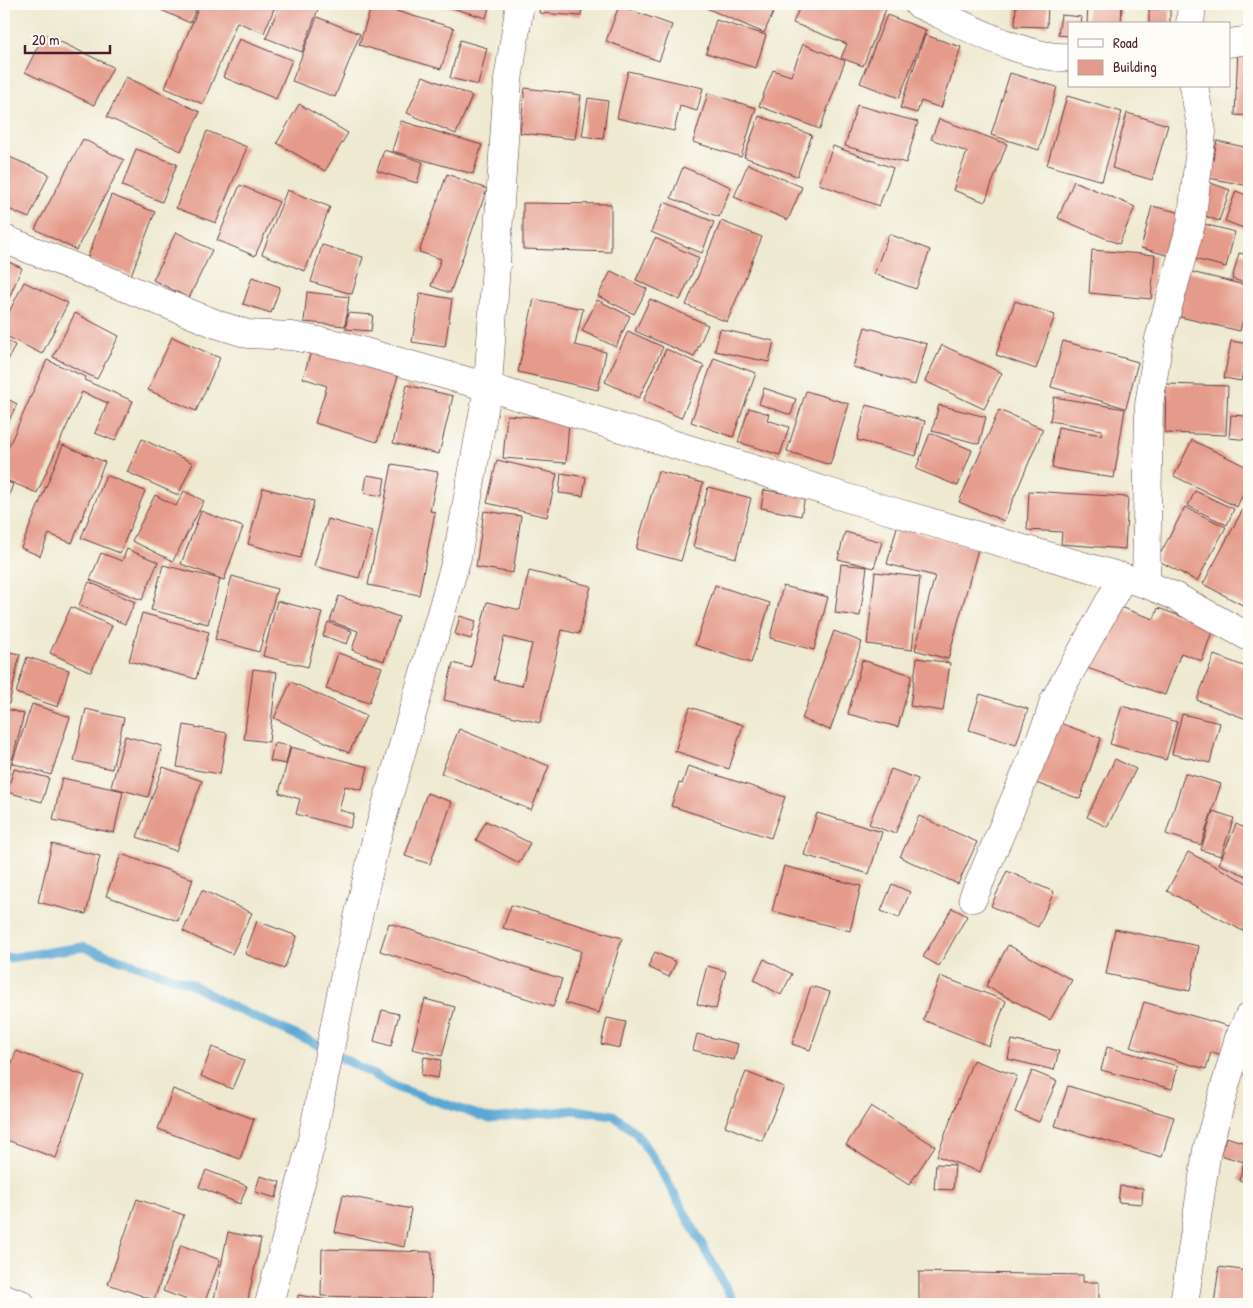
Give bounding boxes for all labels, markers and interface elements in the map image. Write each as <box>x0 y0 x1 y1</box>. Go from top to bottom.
scale bar <box>25 22 110 54</box>
legend <box>1068 22 1230 88</box>
text: 20 m <box>32 29 59 50</box>
text: Road <box>1113 32 1138 53</box>
text: Building <box>1113 56 1157 77</box>

